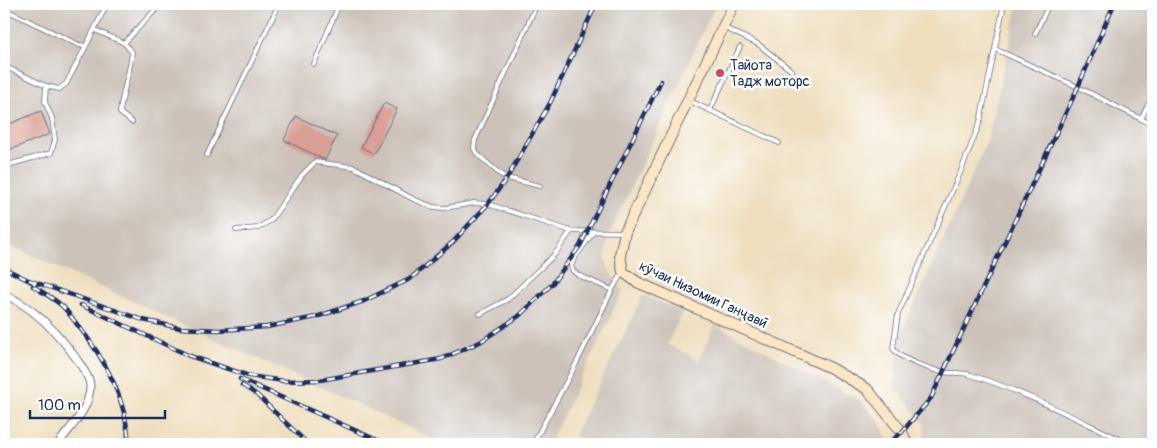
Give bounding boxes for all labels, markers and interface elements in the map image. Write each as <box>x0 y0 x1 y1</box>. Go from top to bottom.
place label: Тайота Тадж моторс <box>730 57 810 90</box>
marker: Тайота Тадж моторс <box>714 67 726 79</box>
street label: кӯчаи Низомии Ганҷавӣ <box>636 257 772 333</box>
scale bar <box>30 388 165 420</box>
text: 100 m <box>38 396 81 415</box>

